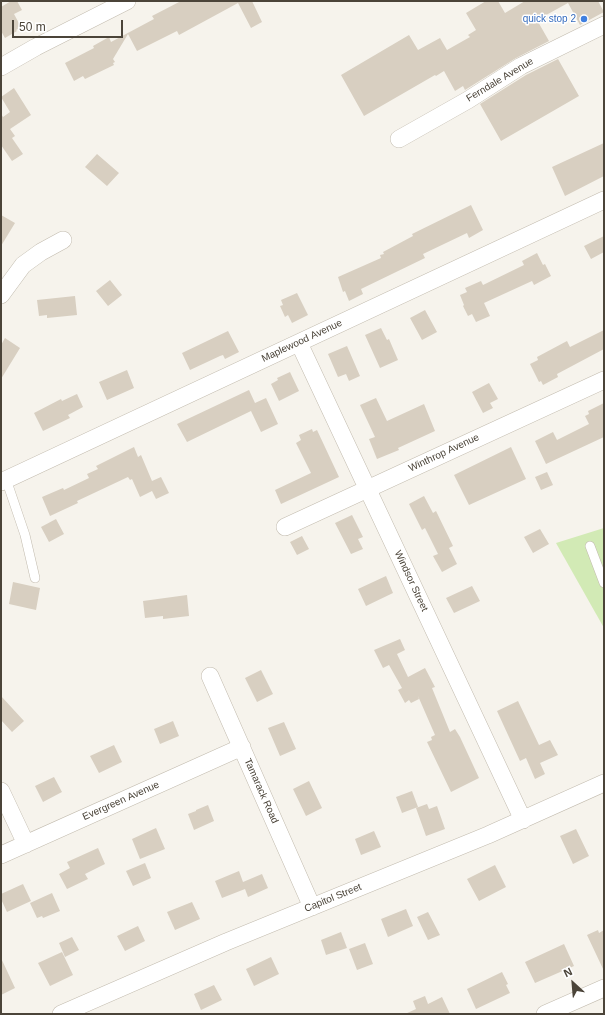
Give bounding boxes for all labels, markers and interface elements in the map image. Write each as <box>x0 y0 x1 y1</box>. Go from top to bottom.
scale bar <box>14 12 125 38</box>
place label: quick stop 2 <box>523 13 576 25</box>
marker: quick stop 2 <box>579 14 589 24</box>
text: 50 m <box>19 20 46 34</box>
street label: Ferndale Avenue <box>464 55 536 105</box>
street label: Maplewood Avenue <box>260 317 344 365</box>
street label: Winthrop Avenue <box>407 431 481 475</box>
street label: Windsor Street <box>392 548 430 614</box>
street label: Tamarack Road <box>241 757 281 825</box>
street label: Evergreen Avenue <box>81 779 161 823</box>
street label: Capitol Street <box>303 881 363 915</box>
north arrow <box>553 963 593 1003</box>
text: N <box>562 965 574 979</box>

